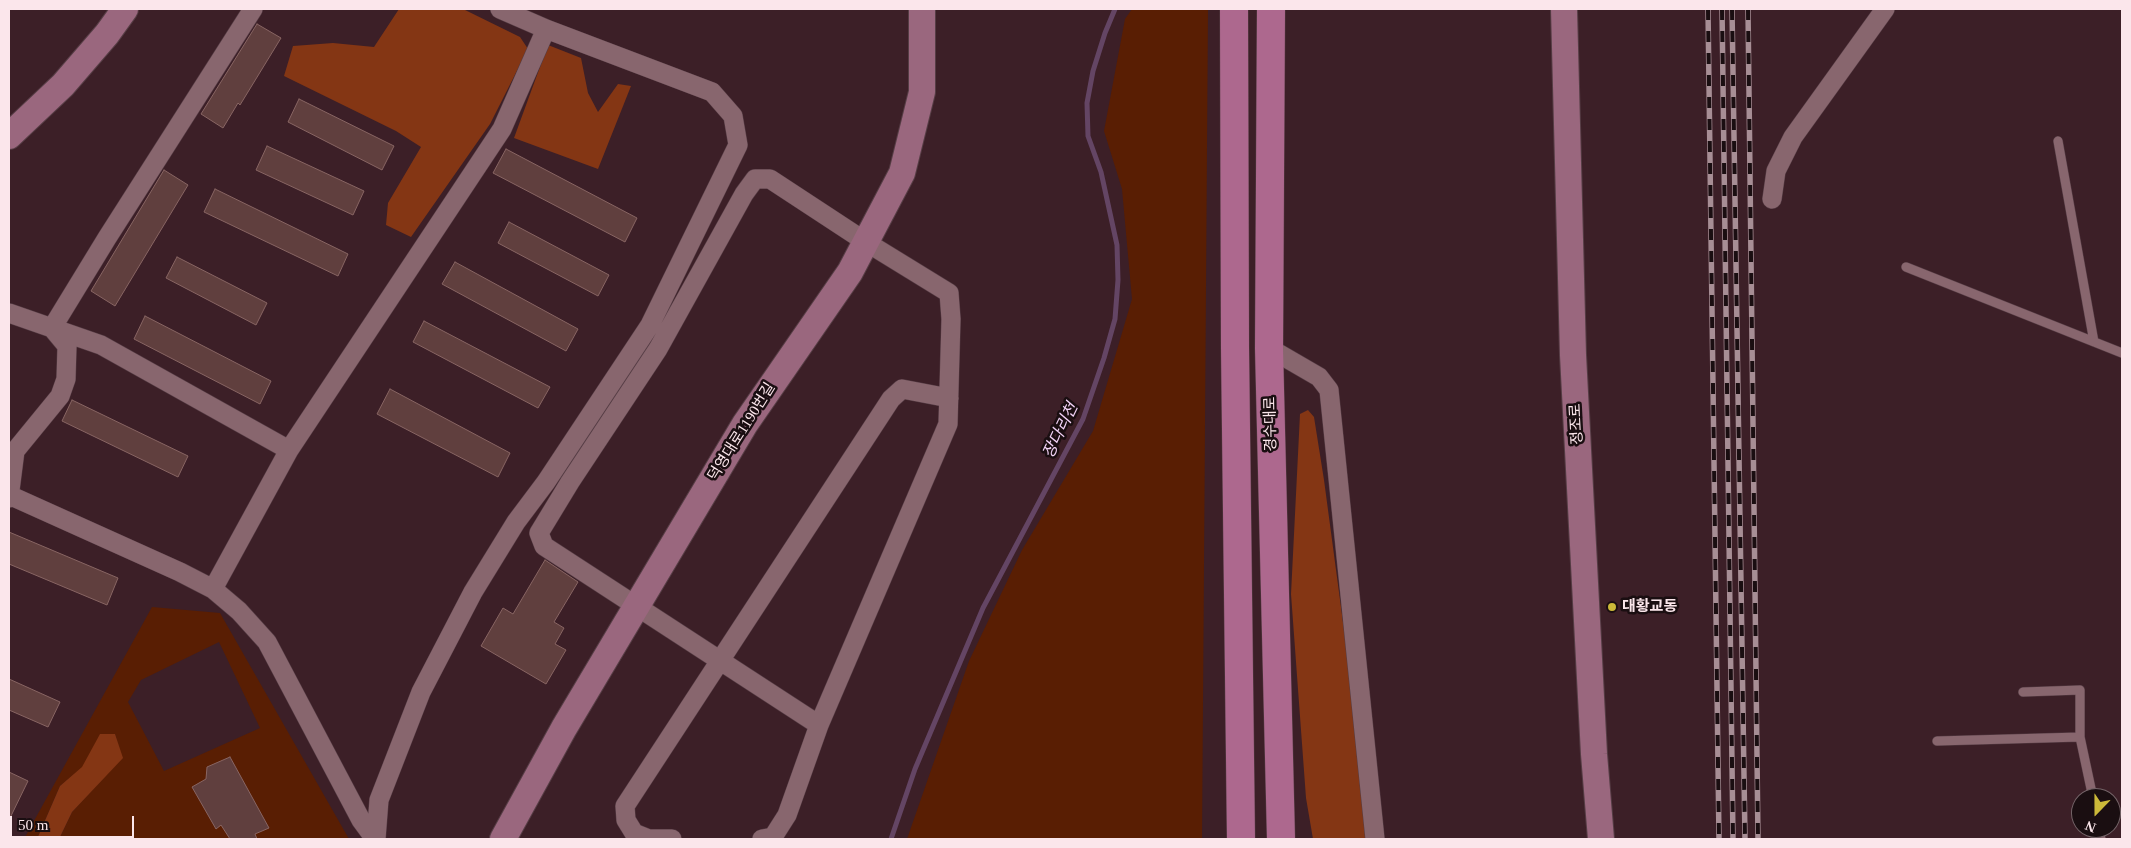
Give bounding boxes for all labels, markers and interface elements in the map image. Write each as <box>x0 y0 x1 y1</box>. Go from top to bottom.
street label: 덕영대로1190번길 <box>705 380 779 484</box>
street label: 경수대로 <box>1262 396 1280 452</box>
water label: 장다리천 <box>1039 400 1083 462</box>
street label: 정조로 <box>1567 403 1587 445</box>
place label: 대황교동 <box>1622 598 1677 616</box>
marker: 대황교동 <box>1606 601 1618 613</box>
north arrow <box>2071 788 2121 838</box>
scale bar <box>12 806 136 838</box>
text: 50 m <box>18 817 48 833</box>
text: N <box>2083 818 2098 835</box>

